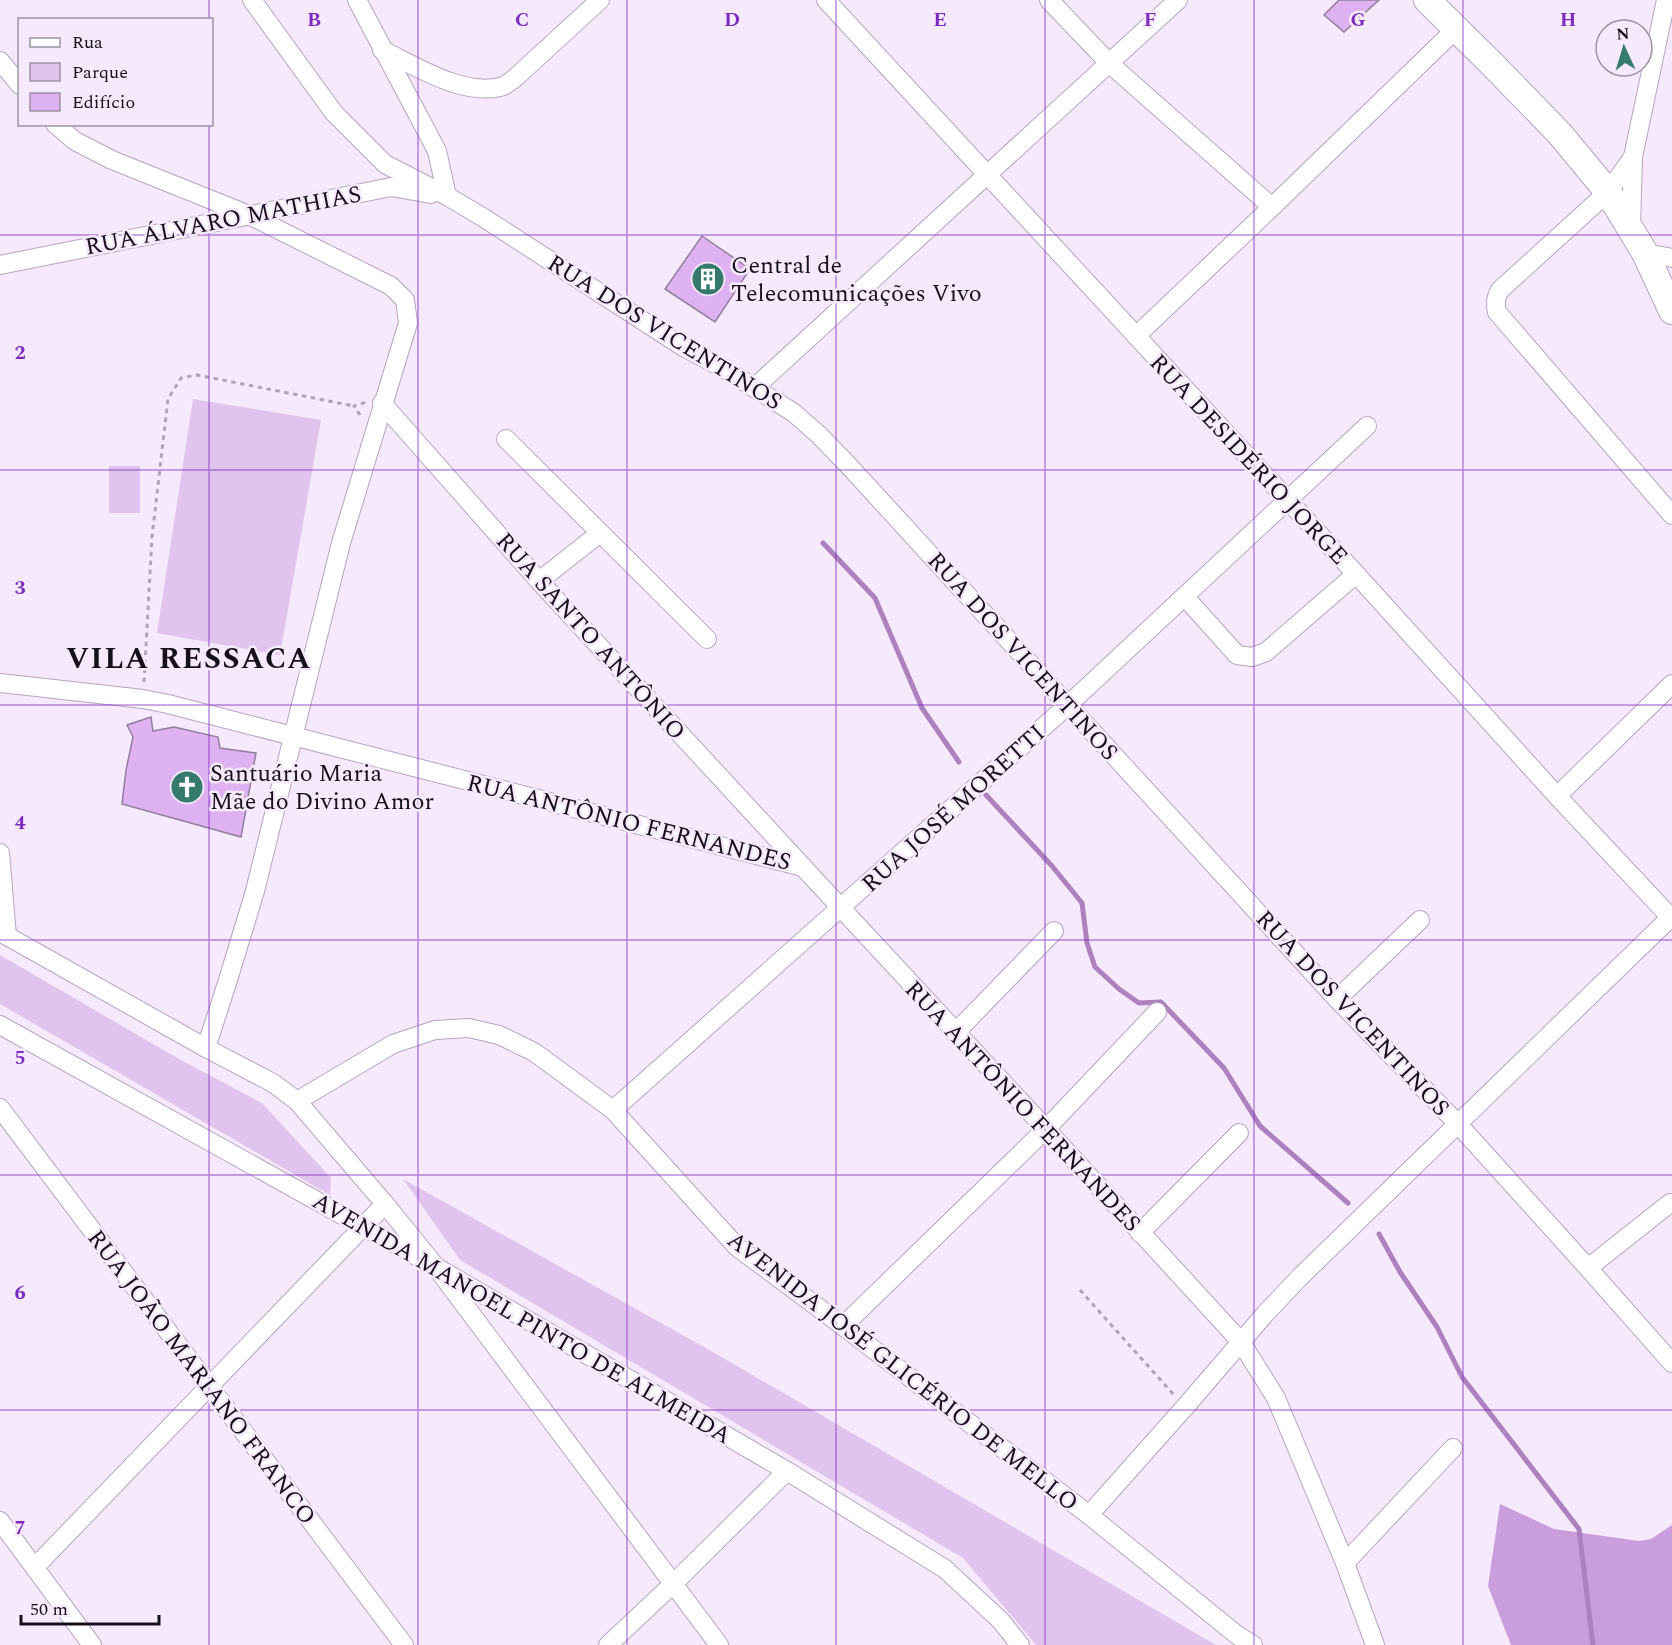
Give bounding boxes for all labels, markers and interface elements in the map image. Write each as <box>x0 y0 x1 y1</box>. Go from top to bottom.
text: B <box>307 5 321 35</box>
text: C <box>515 5 529 35</box>
text: D <box>724 5 740 35</box>
text: E <box>933 5 947 35</box>
text: F <box>1144 5 1156 35</box>
text: G <box>1350 5 1366 35</box>
text: H <box>1560 5 1576 35</box>
legend <box>18 18 213 126</box>
north arrow <box>1594 18 1654 78</box>
text: N <box>1616 22 1630 46</box>
text: Rua <box>72 29 103 56</box>
text: Parque <box>72 59 128 86</box>
text: Edifício <box>72 89 135 116</box>
street label: RUA ÁLVARO MATHIAS <box>82 177 364 265</box>
street label: RUA DOS VICENTINOS <box>540 246 789 420</box>
place label: Central de Telecomunicações Vivo <box>731 248 982 312</box>
building icon: Central de Telecomunicações Vivo <box>690 261 726 297</box>
text: 2 <box>14 338 26 368</box>
street label: RUA DESIDÉRIO JORGE <box>1140 346 1356 574</box>
street label: RUA SANTO ANTÔNIO <box>487 525 694 749</box>
street label: RUA DOS VICENTINOS <box>918 544 1126 769</box>
text: 3 <box>14 573 26 603</box>
district label: VILA RESSACA <box>66 636 312 682</box>
street label: RUA JOSÉ MORETTI <box>854 716 1054 901</box>
place label: Santuário Maria Mãe do Divino Amor <box>210 756 434 820</box>
street label: RUA ANTÔNIO FERNANDES <box>463 765 795 881</box>
church icon: Santuário Maria Mãe do Divino Amor <box>169 769 205 805</box>
text: 4 <box>14 808 26 838</box>
street label: RUA DOS VICENTINOS <box>1247 902 1458 1125</box>
street label: RUA ANTÔNIO FERNANDES <box>896 973 1149 1241</box>
text: 5 <box>14 1043 26 1073</box>
street label: AVENIDA MANOEL PINTO DE ALMEIDA <box>305 1184 738 1454</box>
street label: RUA JOÃO MARIANO FRANCO <box>78 1222 324 1533</box>
street label: AVENIDA JOSÉ GLICÉRIO DE MELLO <box>719 1223 1086 1521</box>
text: 6 <box>14 1278 26 1308</box>
text: 7 <box>14 1513 26 1543</box>
scale bar <box>21 1588 159 1626</box>
text: 50 m <box>30 1596 68 1623</box>

